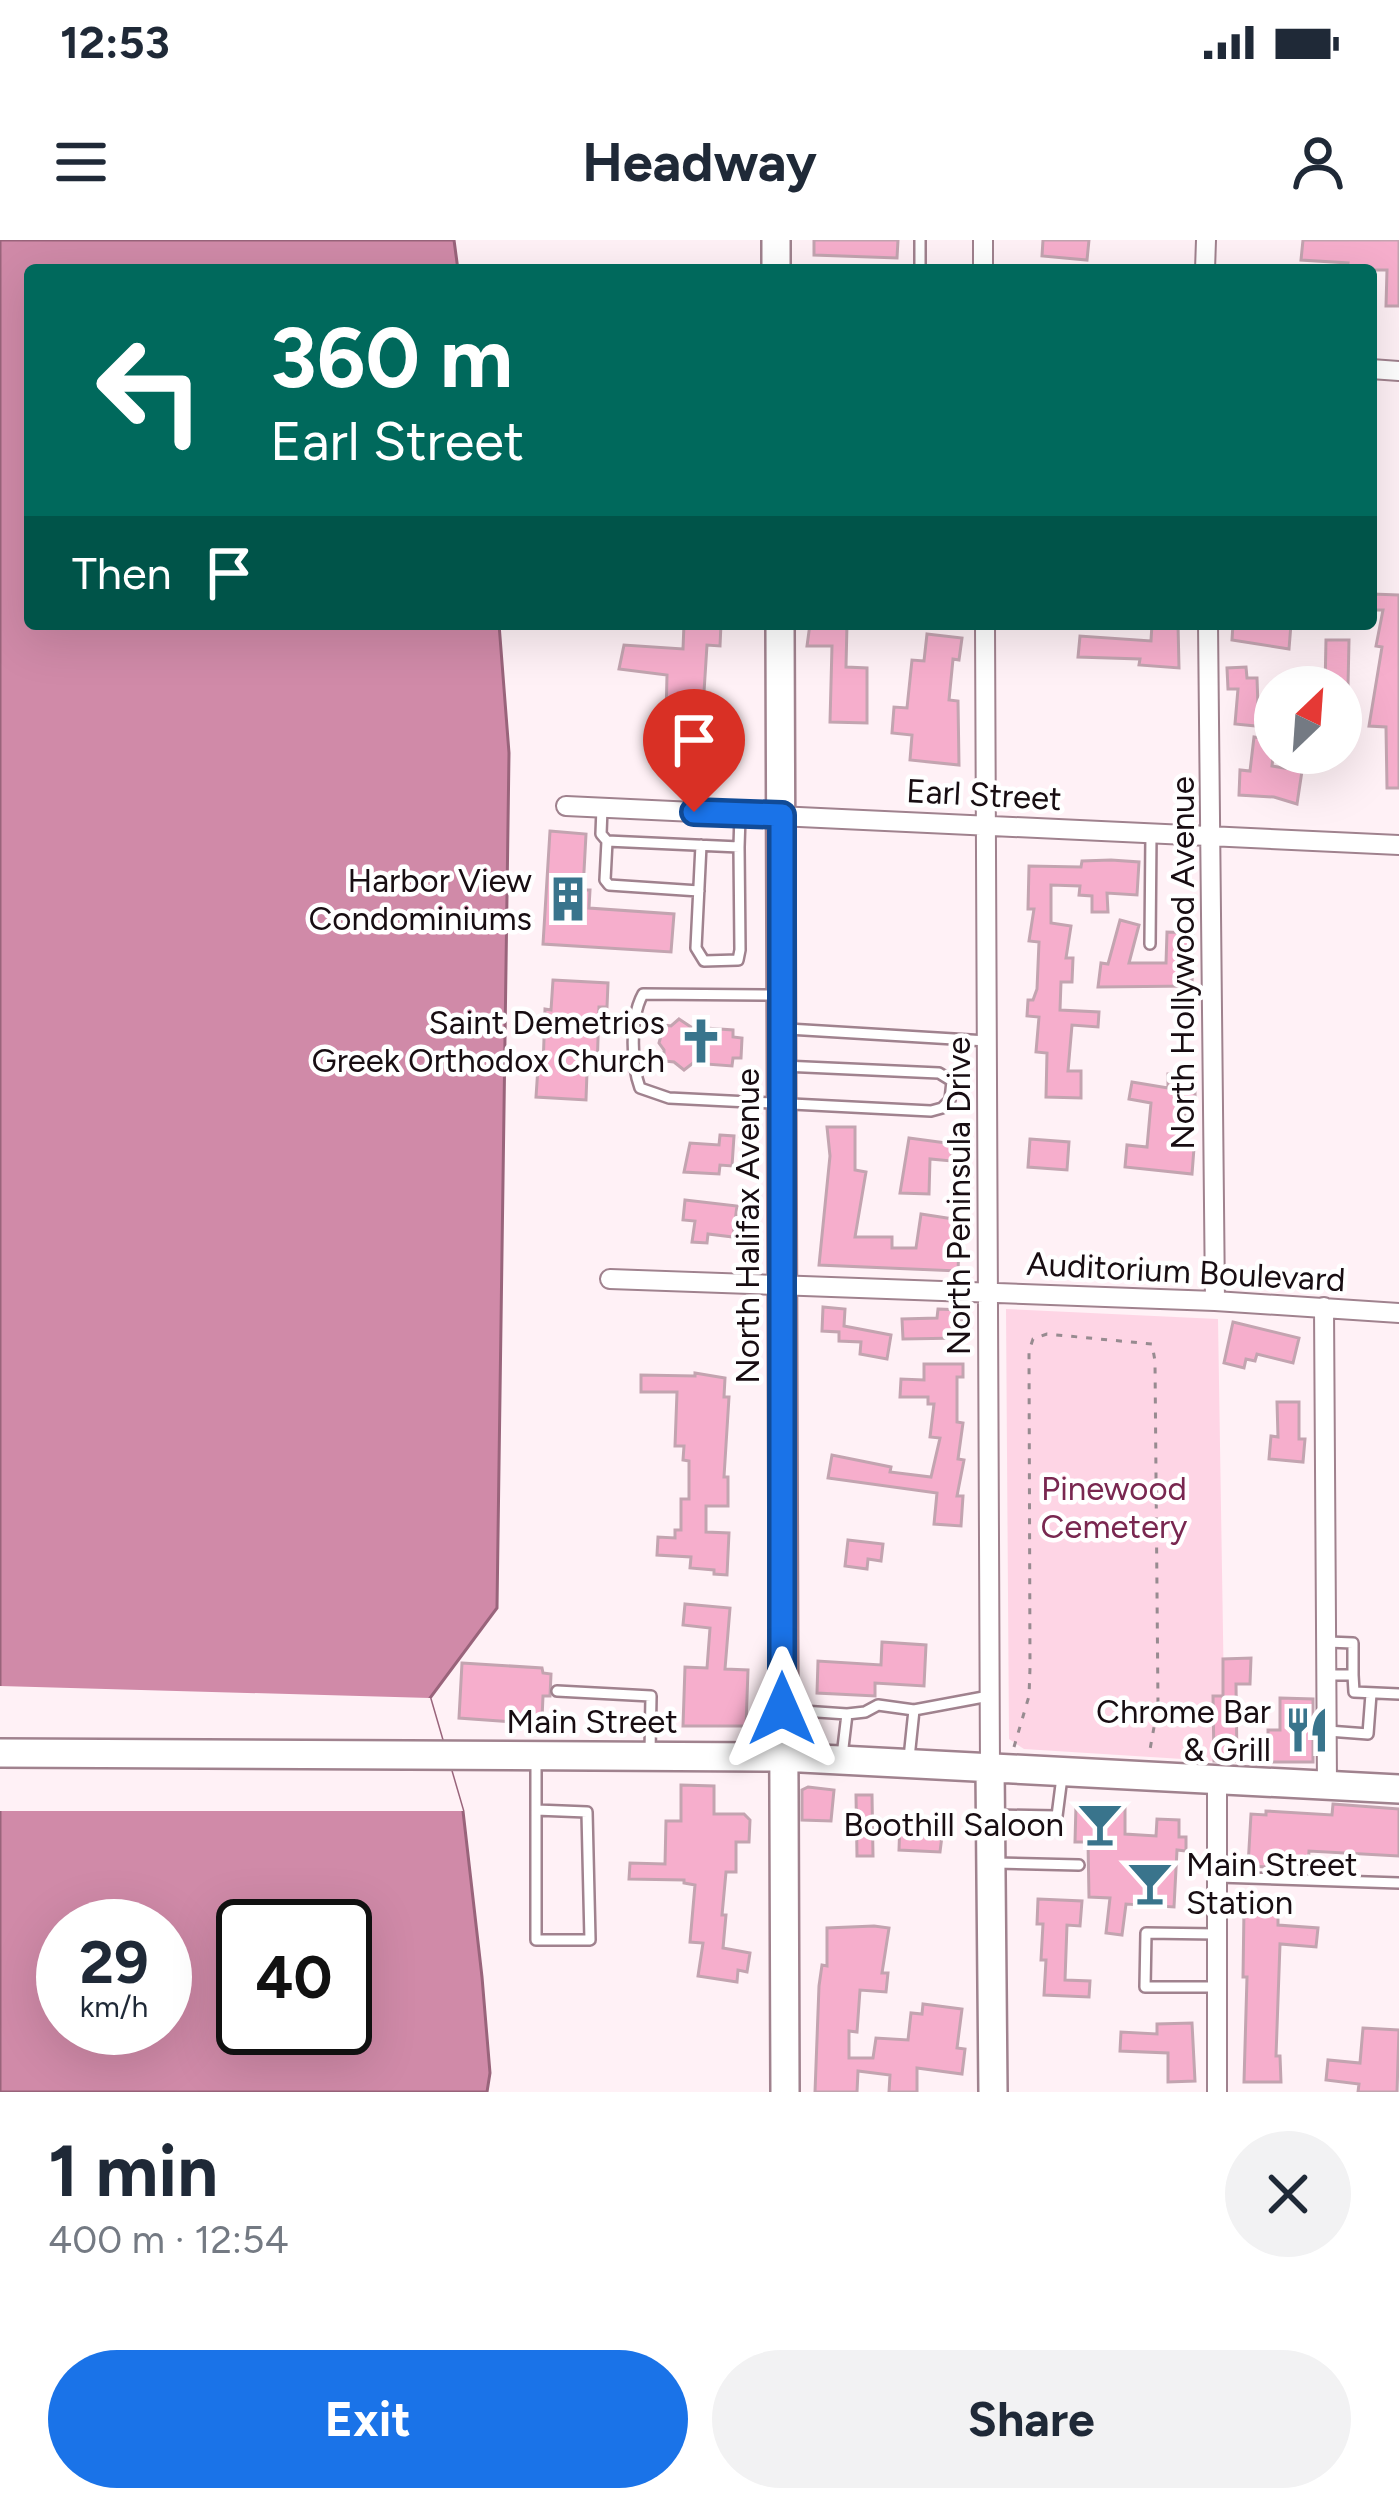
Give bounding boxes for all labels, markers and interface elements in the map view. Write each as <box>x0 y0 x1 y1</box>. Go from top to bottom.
text: 12:53 <box>60 15 170 69</box>
icon: menu <box>48 129 114 195</box>
icon: person <box>1285 129 1351 195</box>
text: Headway <box>582 130 817 195</box>
text: 360 m <box>270 307 513 408</box>
icon: left <box>72 312 228 468</box>
text: Earl Street <box>270 409 524 474</box>
icon: arrive <box>196 540 262 606</box>
text: Then <box>72 546 172 600</box>
north arrow <box>1254 666 1362 774</box>
map controls <box>1254 666 1362 774</box>
pin <box>643 689 745 812</box>
icon: arrive <box>661 707 727 773</box>
street label: Earl Street <box>905 771 1063 818</box>
street label: North Hollywood Avenue <box>1163 776 1202 1150</box>
place label: Harbor View Condominiums <box>308 861 532 938</box>
building icon: Harbor View Condominiums <box>543 874 593 924</box>
place label: Saint Demetrios Greek Orthodox Church <box>312 1003 665 1080</box>
church icon: Saint Demetrios Greek Orthodox Church <box>676 1016 726 1066</box>
street label: North Peninsula Drive <box>939 1037 978 1355</box>
street label: North Halifax Avenue <box>728 1068 767 1384</box>
street label: Auditorium Boulevard <box>1025 1244 1346 1299</box>
park label: Pinewood Cemetery <box>1041 1469 1188 1546</box>
position arrow <box>719 1646 845 1772</box>
place label: Chrome Bar & Grill <box>1096 1692 1271 1769</box>
street label: Main Street <box>506 1702 678 1741</box>
restaurant icon: Chrome Bar & Grill <box>1282 1705 1332 1755</box>
bar icon: Boothill Saloon <box>1075 1799 1125 1849</box>
place label: Boothill Saloon <box>843 1805 1064 1844</box>
place label: Main Street Station <box>1186 1845 1357 1922</box>
bar icon: Main Street Station <box>1125 1858 1175 1908</box>
speed limit sign: 40 <box>216 1899 372 2055</box>
text: 29 <box>79 1926 149 1998</box>
text: km/h <box>80 1988 148 2025</box>
text: 1 min <box>48 2128 218 2214</box>
button: close <box>1225 2131 1351 2257</box>
text: 400 m · 12:54 <box>48 2216 289 2263</box>
button: Exit <box>48 2350 688 2488</box>
button: Share <box>712 2350 1351 2488</box>

